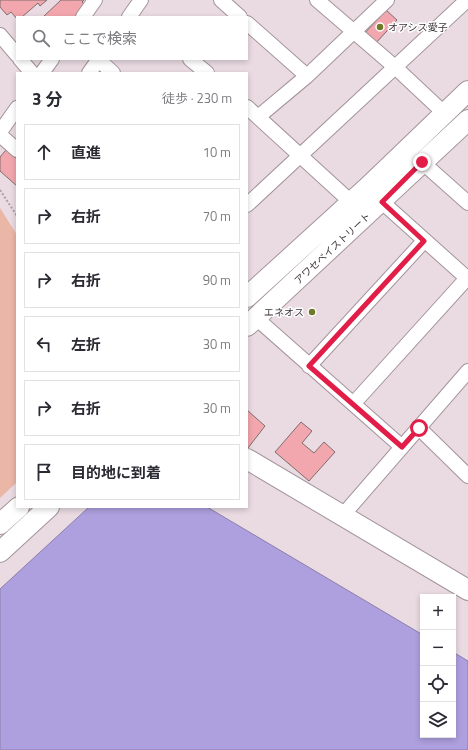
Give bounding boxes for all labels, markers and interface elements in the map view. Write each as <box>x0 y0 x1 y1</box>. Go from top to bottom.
search box <box>16 16 248 60</box>
place label: オアシス愛子 <box>388 20 448 35</box>
marker: オアシス愛子 <box>375 22 385 32</box>
icon: search <box>30 27 52 49</box>
text: ここで検索 <box>62 27 137 50</box>
text: 3 分 <box>32 86 62 112</box>
text: 徒歩 · 230 m <box>162 88 232 108</box>
icon: ahead <box>33 141 55 163</box>
text: 直進 <box>71 141 101 164</box>
text: 10 m <box>203 142 231 162</box>
route end <box>413 153 431 171</box>
icon: right <box>33 205 55 227</box>
text: 右折 <box>71 205 101 228</box>
text: 70 m <box>203 206 231 226</box>
street label: アワセベイストリート <box>291 209 374 288</box>
icon: right <box>33 269 55 291</box>
text: 右折 <box>71 269 101 292</box>
text: 90 m <box>203 270 231 290</box>
place label: エネオス <box>264 305 304 320</box>
marker: エネオス <box>307 307 317 317</box>
icon: left <box>33 333 55 355</box>
text: 左折 <box>71 333 101 356</box>
text: 30 m <box>203 334 231 354</box>
icon: right <box>33 397 55 419</box>
text: 右折 <box>71 397 101 420</box>
text: 30 m <box>203 398 231 418</box>
route start <box>410 419 428 437</box>
icon: arrive <box>33 461 55 483</box>
text: 目的地に到着 <box>71 461 161 484</box>
map controls <box>420 594 456 738</box>
button: + <box>420 594 456 630</box>
button: − <box>420 630 456 666</box>
button: locate <box>420 666 456 702</box>
button: layers <box>420 702 456 738</box>

